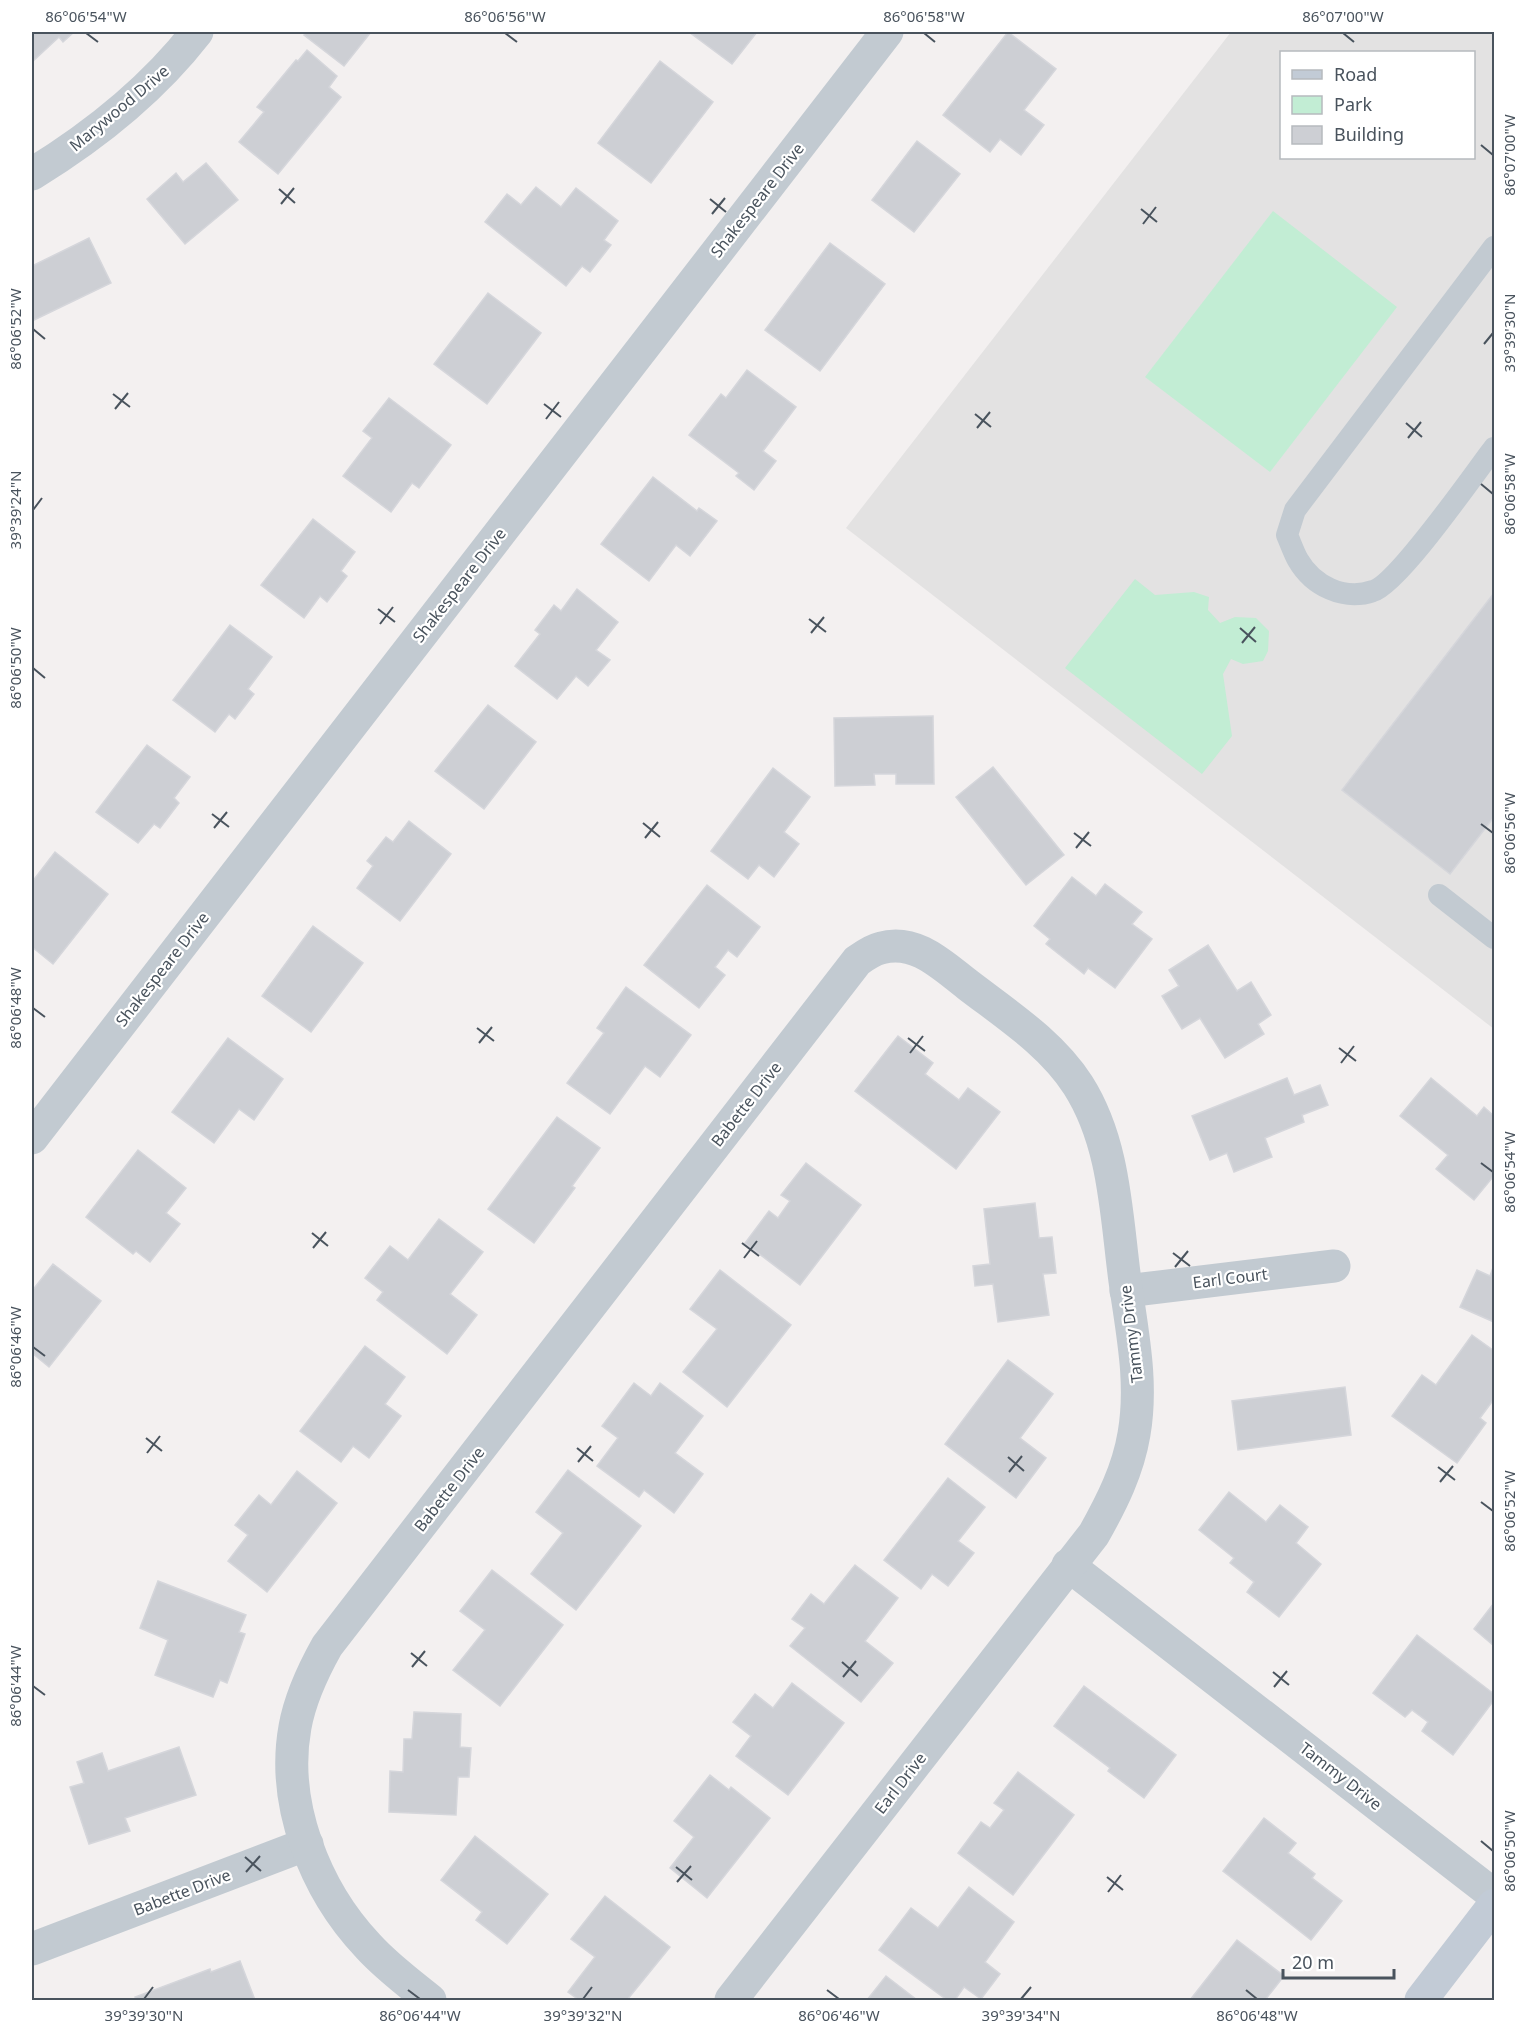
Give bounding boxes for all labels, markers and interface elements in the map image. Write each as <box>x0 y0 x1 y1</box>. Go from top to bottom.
text: 86°06'54"W <box>45 6 127 26</box>
text: 86°06'56"W <box>464 6 546 26</box>
text: 86°06'58"W <box>883 6 965 26</box>
text: 86°07'00"W <box>1302 6 1384 26</box>
legend <box>1280 51 1475 159</box>
street label: Marywood Drive <box>65 60 173 156</box>
text: Road <box>1334 62 1377 86</box>
text: Park <box>1334 92 1372 116</box>
text: 86°07'00"W <box>1499 114 1519 196</box>
text: Building <box>1334 122 1404 146</box>
street label: Shakespeare Drive <box>705 138 809 262</box>
text: 86°06'52"W <box>5 288 25 370</box>
text: 39°39'30"N <box>1499 294 1519 372</box>
text: 86°06'58"W <box>1499 453 1519 535</box>
text: 39°39'24"N <box>5 471 25 549</box>
street label: Shakespeare Drive <box>407 523 511 647</box>
text: 86°06'50"W <box>5 627 25 709</box>
text: 86°06'56"W <box>1499 792 1519 874</box>
street label: Shakespeare Drive <box>110 907 214 1031</box>
text: 86°06'48"W <box>5 967 25 1049</box>
street label: Babette Drive <box>706 1057 786 1151</box>
text: 86°06'54"W <box>1499 1131 1519 1213</box>
street label: Earl Court <box>1192 1262 1269 1293</box>
street label: Tammy Drive <box>1114 1284 1148 1384</box>
text: 86°06'46"W <box>5 1306 25 1388</box>
street label: Babette Drive <box>409 1442 489 1536</box>
text: 86°06'52"W <box>1499 1470 1519 1552</box>
text: 86°06'44"W <box>5 1645 25 1727</box>
street label: Tammy Drive <box>1295 1737 1387 1815</box>
street label: Earl Drive <box>869 1748 931 1818</box>
text: 86°06'50"W <box>1499 1810 1519 1892</box>
street label: Babette Drive <box>130 1863 234 1921</box>
scale bar <box>1283 1942 1394 1980</box>
text: 20 m <box>1292 1950 1334 1974</box>
text: 39°39'30"N <box>105 2005 183 2025</box>
text: 86°06'44"W <box>379 2005 461 2025</box>
text: 39°39'32"N <box>544 2005 622 2025</box>
text: 86°06'46"W <box>798 2005 880 2025</box>
text: 39°39'34"N <box>982 2005 1060 2025</box>
text: 86°06'48"W <box>1216 2005 1298 2025</box>

